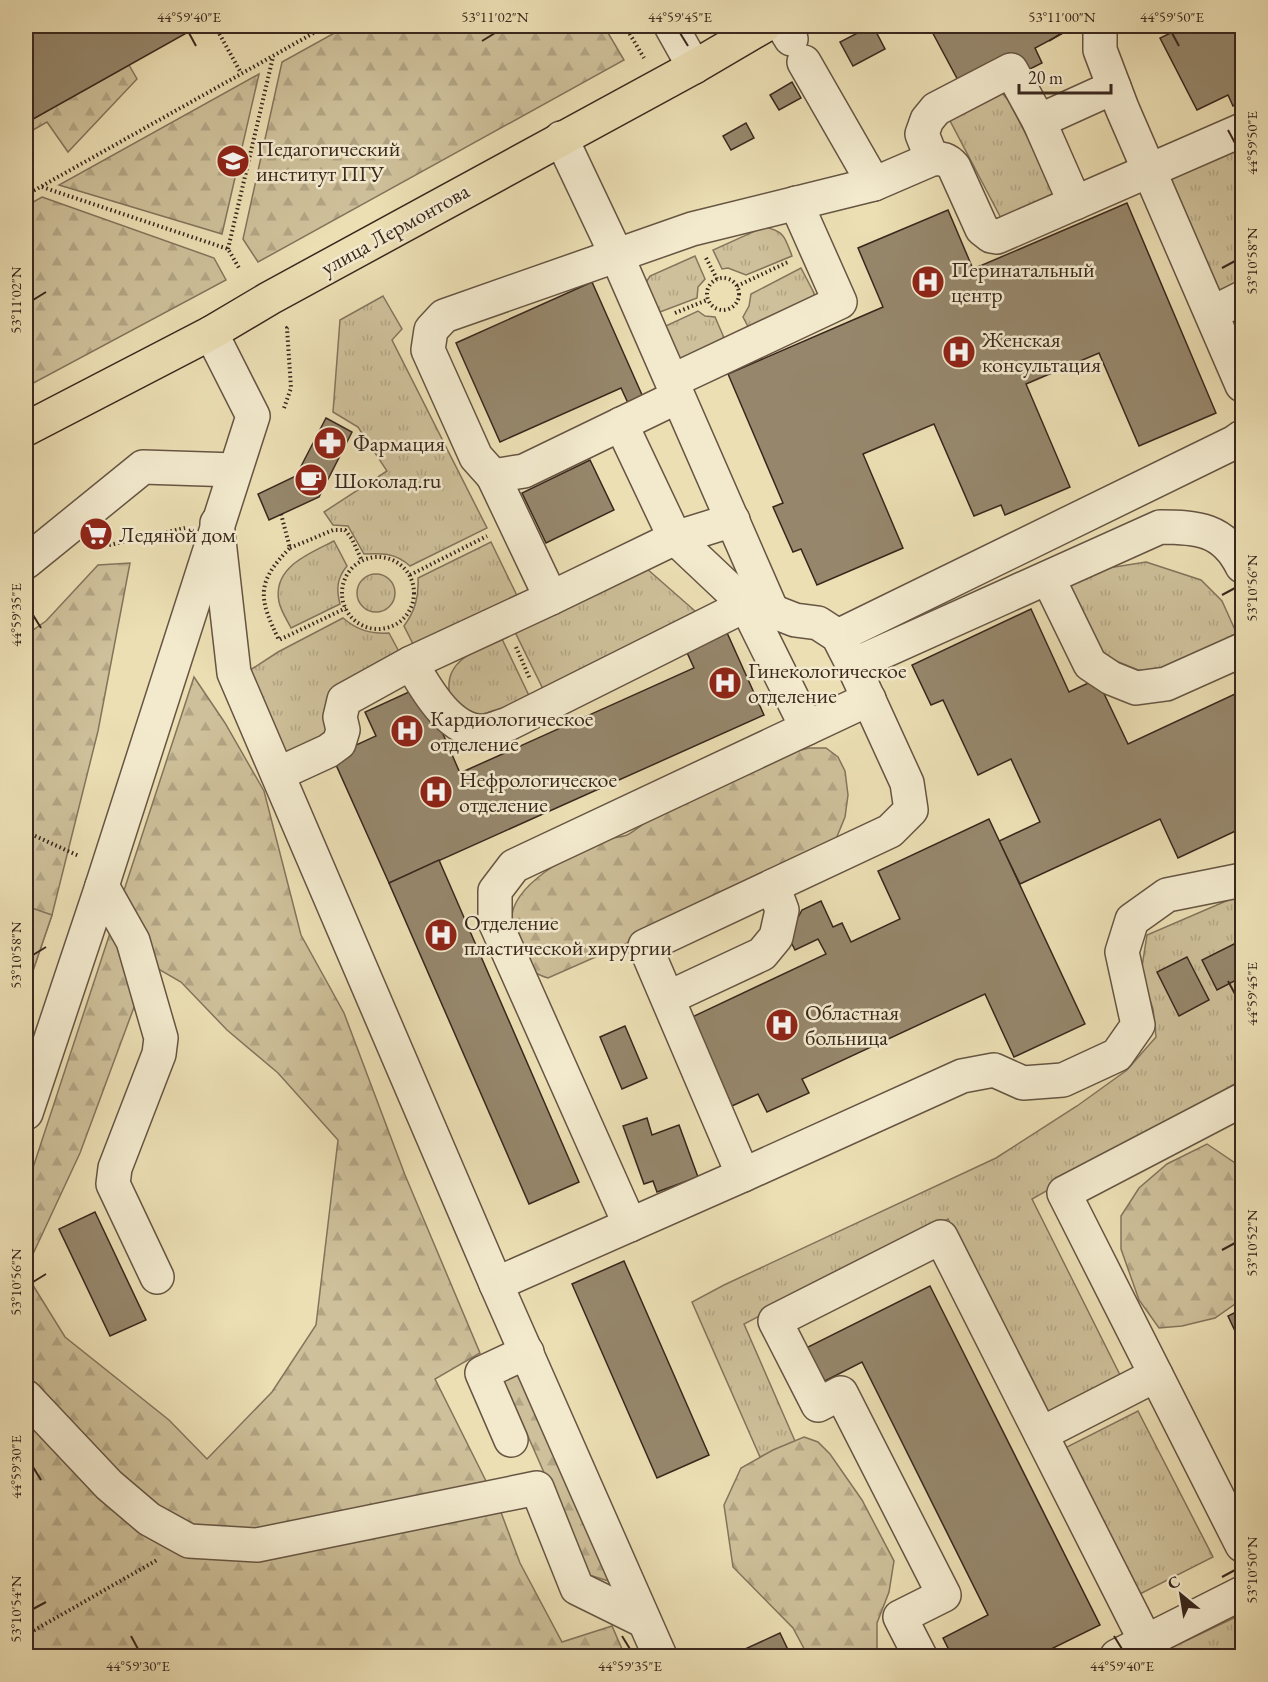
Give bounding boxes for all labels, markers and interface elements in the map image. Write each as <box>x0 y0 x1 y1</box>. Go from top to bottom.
text: 44°59'40"E <box>157 7 222 26</box>
text: 53°11'02"N <box>461 7 529 26</box>
text: 44°59'45"E <box>648 7 713 26</box>
text: 53°11'00"N <box>1028 7 1096 26</box>
text: 44°59'50"E <box>1140 7 1205 26</box>
scale bar <box>1019 57 1110 95</box>
text: 20 m <box>1028 66 1063 89</box>
text: 44°59'50"E <box>1242 110 1261 175</box>
place label: Педагогический институт ПГУ <box>256 134 401 188</box>
school or university icon: Педагогический институт ПГУ <box>215 143 251 179</box>
street label: улица Лермонтова <box>316 176 475 282</box>
text: 53°10'58"N <box>1242 227 1261 295</box>
place label: Перинатальный центр <box>951 255 1095 309</box>
hospital icon: Перинатальный центр <box>910 264 946 300</box>
text: 53°11'02"N <box>6 266 25 334</box>
place label: Женская консультация <box>981 325 1101 379</box>
hospital icon: Женская консультация <box>941 334 977 370</box>
pharmacy icon: Фармация <box>312 425 348 461</box>
place label: Фармация <box>353 429 445 458</box>
cafe icon: Шоколад.ru <box>293 462 329 498</box>
place label: Шоколад.ru <box>334 466 442 495</box>
supermarket icon: Ледяной дом <box>78 516 114 552</box>
place label: Ледяной дом <box>119 520 236 549</box>
text: 53°10'56"N <box>1242 554 1261 622</box>
text: 44°59'35"E <box>6 582 25 647</box>
place label: Гинекологическое отделение <box>748 656 907 710</box>
hospital icon: Гинекологическое отделение <box>707 665 743 701</box>
place label: Кардиологическое отделение <box>430 704 594 758</box>
hospital icon: Кардиологическое отделение <box>389 713 425 749</box>
place label: Нефрологическое отделение <box>459 765 617 819</box>
hospital icon: Нефрологическое отделение <box>418 774 454 810</box>
place label: Отделение пластической хирургии <box>464 908 672 962</box>
hospital icon: Отделение пластической хирургии <box>423 917 459 953</box>
text: 53°10'58"N <box>6 921 25 989</box>
text: 44°59'45"E <box>1242 961 1261 1026</box>
place label: Областная больница <box>805 998 899 1052</box>
hospital icon: Областная больница <box>764 1007 800 1043</box>
text: 53°10'52"N <box>1242 1209 1261 1277</box>
text: 53°10'56"N <box>6 1248 25 1316</box>
text: 44°59'30"E <box>6 1434 25 1499</box>
text: 53°10'50"N <box>1242 1536 1261 1604</box>
north arrow <box>1151 1565 1211 1625</box>
text: С <box>1164 1571 1184 1594</box>
text: 53°10'54"N <box>6 1575 25 1643</box>
text: 44°59'30"E <box>106 1656 171 1675</box>
text: 44°59'35"E <box>598 1656 663 1675</box>
text: 44°59'40"E <box>1090 1656 1155 1675</box>

